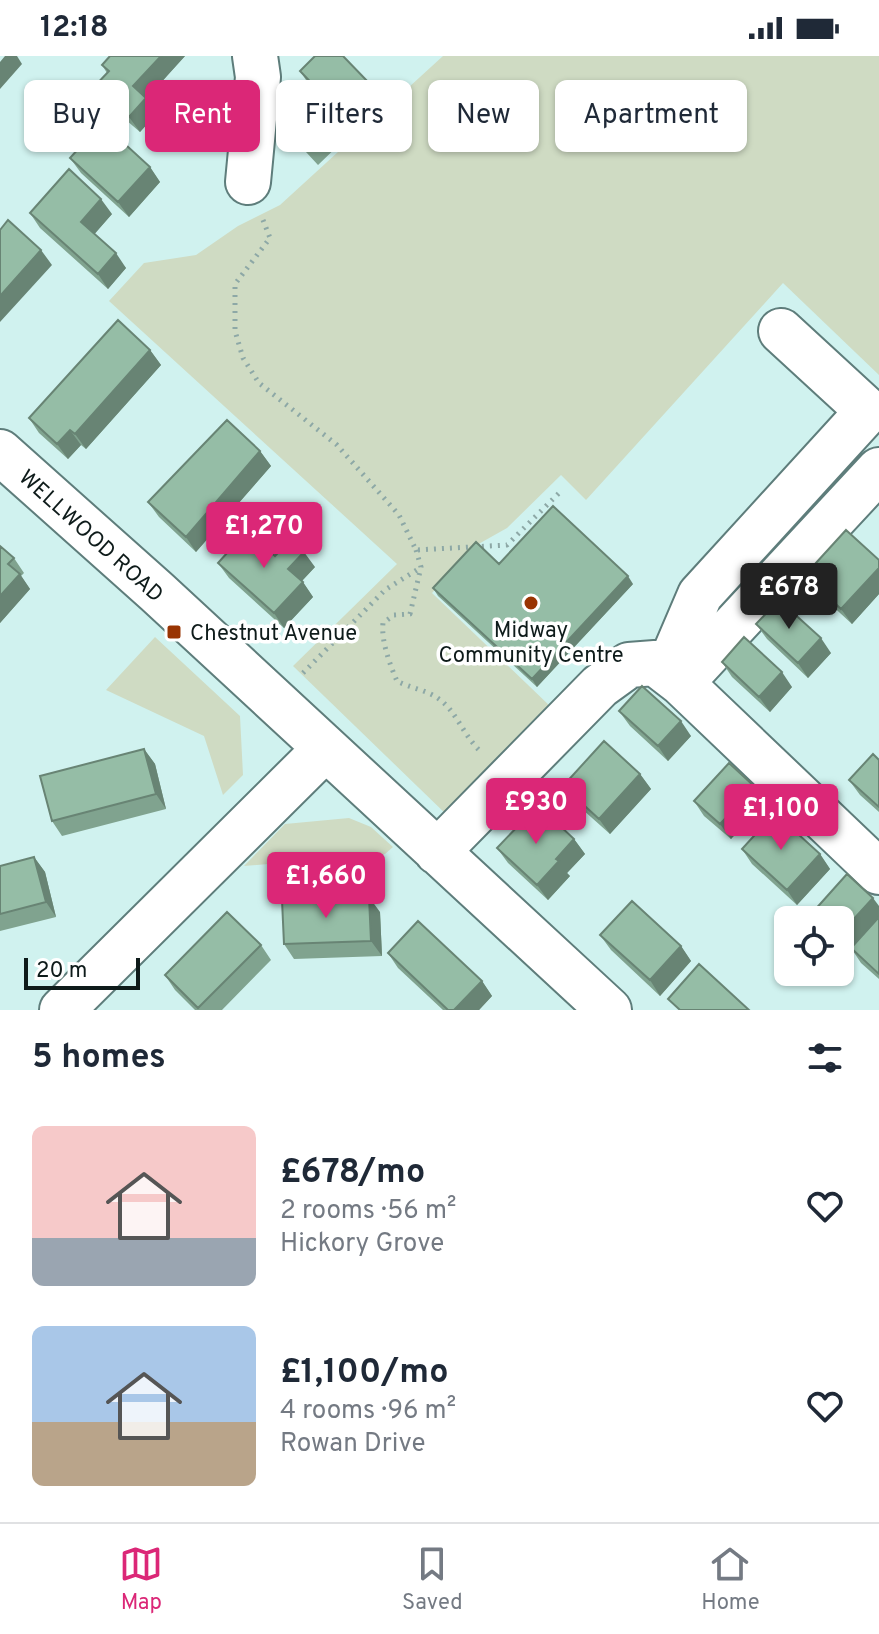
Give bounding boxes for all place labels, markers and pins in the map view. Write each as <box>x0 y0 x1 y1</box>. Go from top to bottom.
pin: £1,270 <box>199 502 329 570</box>
pin: £678 <box>742 563 836 631</box>
marker: Midway Community Centre <box>522 594 540 612</box>
place label: Midway Community Centre <box>438 618 624 670</box>
place label: Chestnut Avenue <box>190 621 357 648</box>
marker: Chestnut Avenue <box>165 623 183 641</box>
pin: £930 <box>489 778 583 846</box>
pin: £1,100 <box>716 784 846 852</box>
pin: £1,660 <box>261 852 391 920</box>

